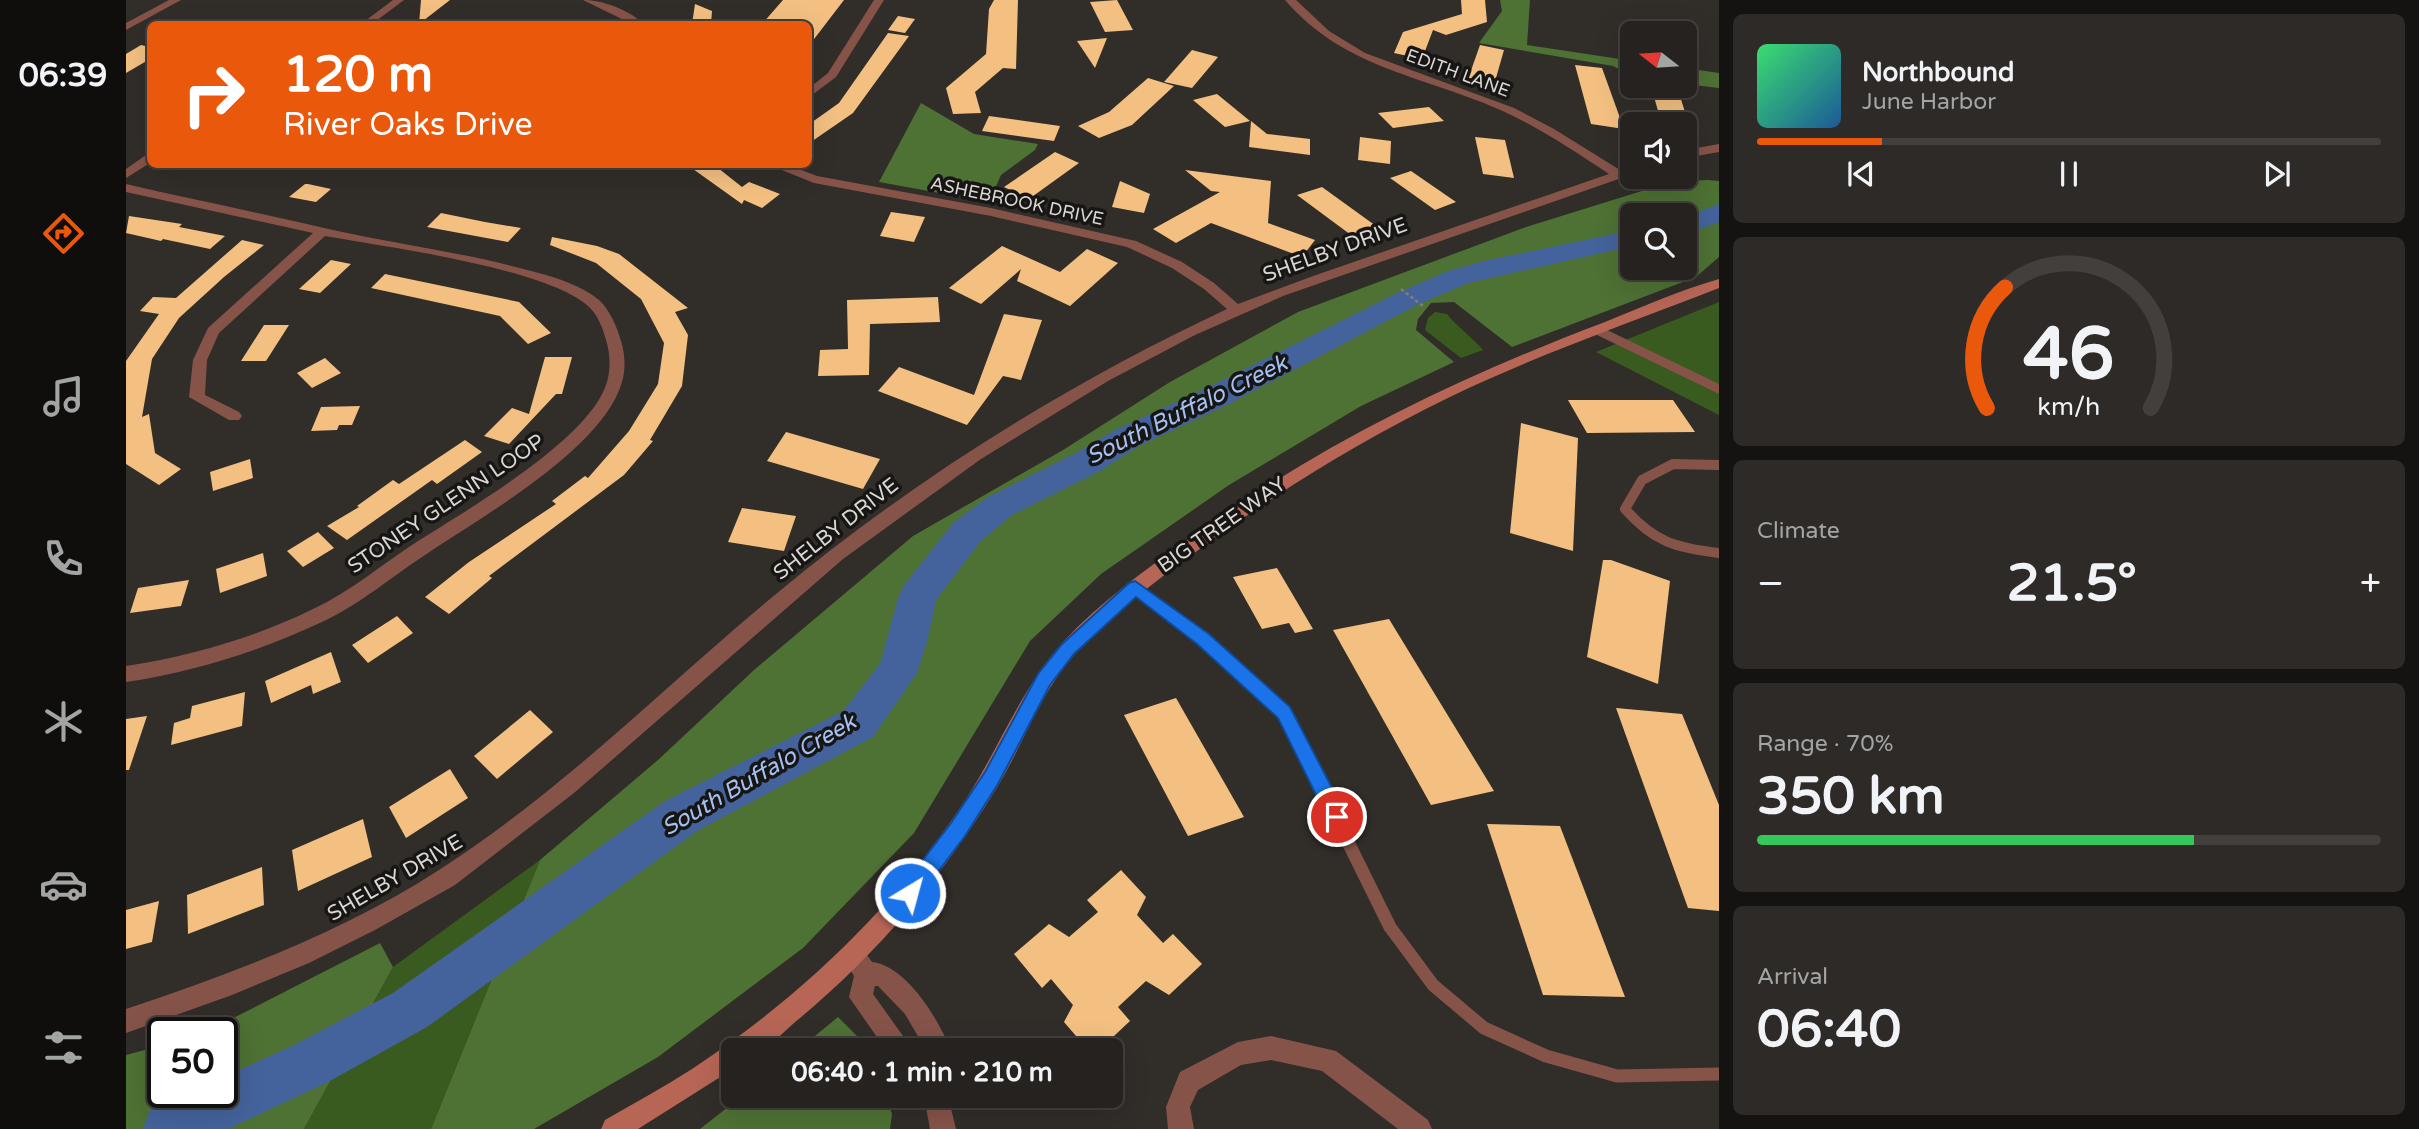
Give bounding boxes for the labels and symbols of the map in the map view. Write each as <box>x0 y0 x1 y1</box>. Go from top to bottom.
north arrow <box>1620 21 1698 98</box>
street label: EDITH LANE <box>1403 44 1513 102</box>
street label: ASHEBROOK DRIVE <box>928 172 1106 230</box>
street label: SHELBY DRIVE <box>1259 212 1411 288</box>
water label: South Buffalo Creek <box>1082 349 1293 471</box>
street label: STONEY GLENN LOOP <box>343 429 549 579</box>
street label: BIG TREE WAY <box>1153 471 1291 579</box>
street label: SHELBY DRIVE <box>768 472 904 586</box>
water label: South Buffalo Creek <box>657 707 862 842</box>
pin <box>1307 787 1367 847</box>
street label: SHELBY DRIVE <box>323 829 467 927</box>
position arrow <box>873 856 947 930</box>
speed limit sign: 50 <box>147 1017 238 1108</box>

